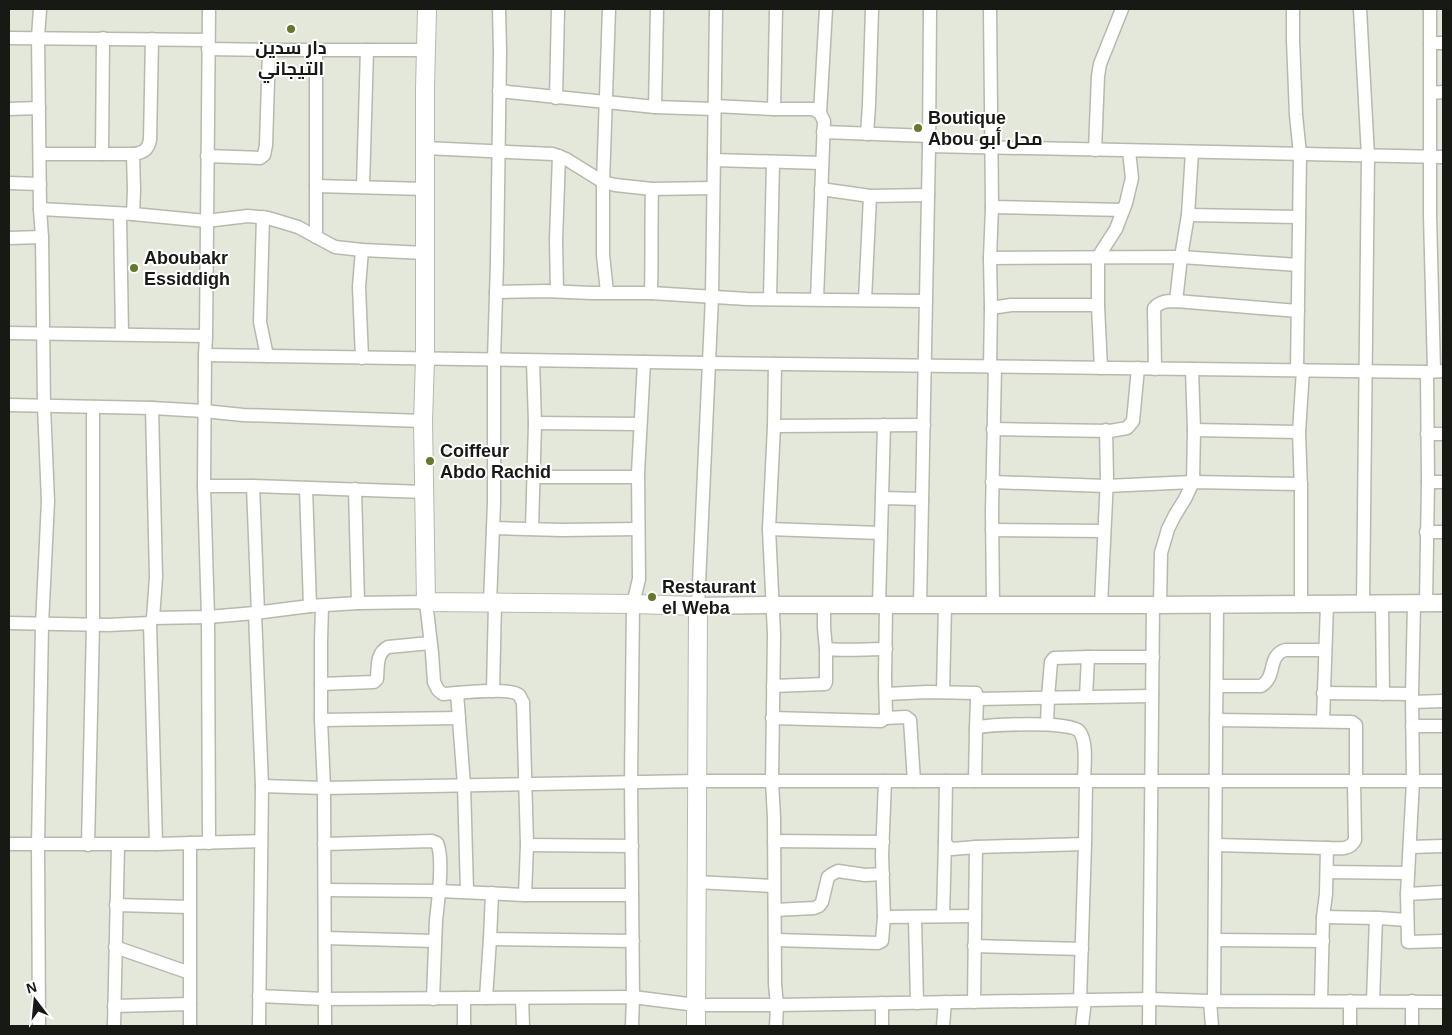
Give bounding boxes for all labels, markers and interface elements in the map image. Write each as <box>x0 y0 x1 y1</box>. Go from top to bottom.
marker: دار سدين التيجاني <box>285 23 297 35</box>
place label: دار سدين التيجاني <box>255 38 327 84</box>
place label: Boutique Abou محل أبو <box>928 108 1043 150</box>
marker: Boutique Abou محل أبو <box>912 122 924 134</box>
place label: Aboubakr Essiddigh <box>144 248 230 289</box>
marker: Aboubakr Essiddigh <box>128 262 140 274</box>
place label: Coiffeur Abdo Rachid <box>440 441 551 482</box>
marker: Coiffeur Abdo Rachid <box>424 455 436 467</box>
place label: Restaurant el Weba <box>662 577 756 618</box>
marker: Restaurant el Weba <box>646 591 658 603</box>
north arrow <box>10 975 60 1025</box>
text: N <box>24 978 38 997</box>

